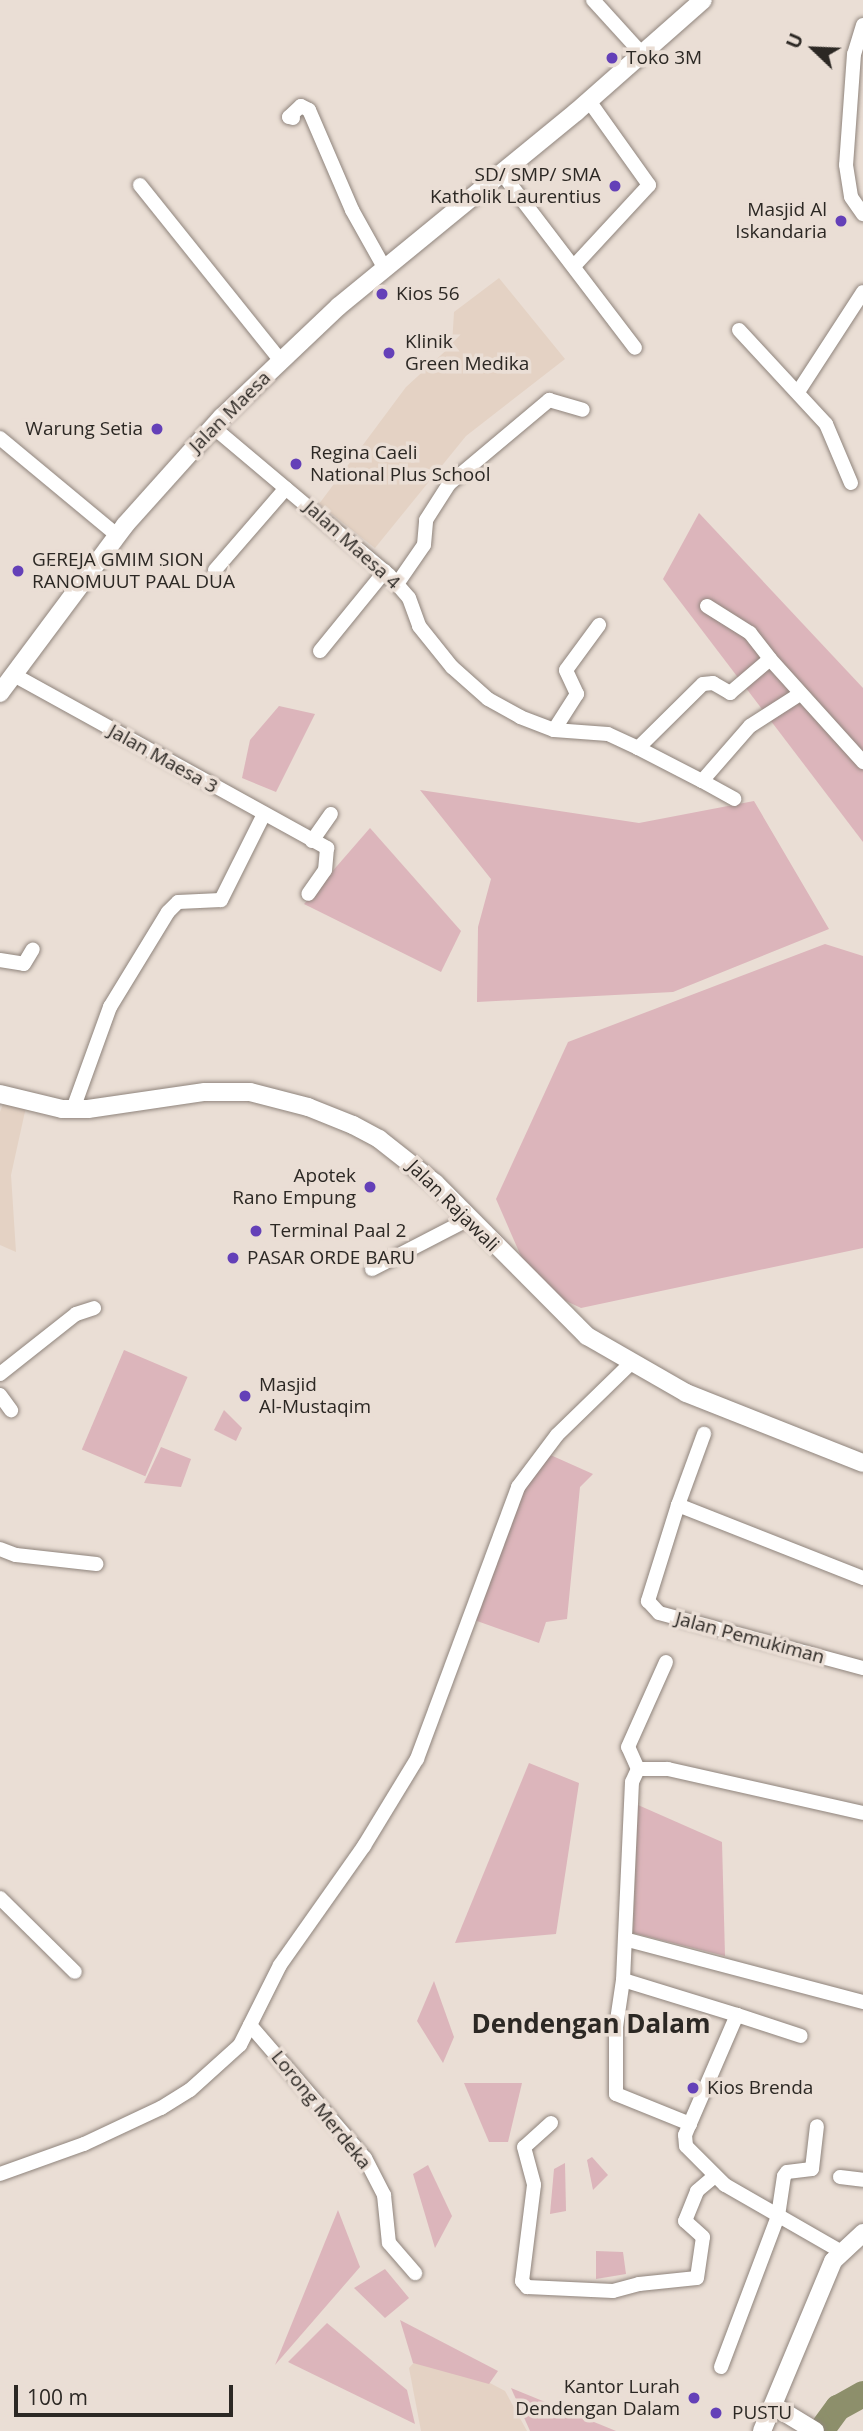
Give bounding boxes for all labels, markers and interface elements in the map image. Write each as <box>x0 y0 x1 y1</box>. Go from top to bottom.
north arrow <box>779 14 849 84</box>
text: U <box>780 29 809 52</box>
place label: Toko 3M <box>626 47 702 69</box>
marker: Toko 3M <box>604 50 620 66</box>
place label: SD/ SMP/ SMA Katholik Laurentius <box>430 164 601 208</box>
marker: SD/ SMP/ SMA Katholik Laurentius <box>607 178 623 194</box>
place label: Masjid Al Iskandaria <box>735 199 827 243</box>
marker: Masjid Al Iskandaria <box>833 213 849 229</box>
place label: Kios 56 <box>396 283 460 305</box>
marker: Kios 56 <box>374 286 390 302</box>
place label: Klinik Green Medika <box>405 331 529 375</box>
marker: Klinik Green Medika <box>379 343 399 363</box>
street label: Jalan Maesa <box>185 367 275 457</box>
place label: Warung Setia <box>25 418 143 440</box>
marker: Warung Setia <box>149 421 165 437</box>
place label: Regina Caeli National Plus School <box>310 442 490 486</box>
marker: Regina Caeli National Plus School <box>288 456 304 472</box>
street label: Jalan Maesa 4 <box>299 496 405 594</box>
place label: GEREJA GMIM SION RANOMUUT PAAL DUA <box>32 549 235 593</box>
marker: GEREJA GMIM SION RANOMUUT PAAL DUA <box>10 563 26 579</box>
street label: Jalan Maesa 3 <box>104 720 222 798</box>
street label: Jalan Rajawali <box>402 1155 504 1257</box>
place label: Apotek Rano Empung <box>232 1165 356 1209</box>
marker: Apotek Rano Empung <box>362 1179 378 1195</box>
place label: Terminal Paal 2 <box>270 1220 406 1242</box>
marker: Terminal Paal 2 <box>248 1223 264 1239</box>
place label: PASAR ORDE BARU <box>247 1247 415 1269</box>
marker: PASAR ORDE BARU <box>225 1250 241 1266</box>
place label: Masjid Al-Mustaqim <box>259 1374 371 1418</box>
marker: Masjid Al-Mustaqim <box>237 1388 253 1404</box>
street label: Jalan Pemukiman <box>673 1607 827 1669</box>
district label: Dendengan Dalam <box>472 2008 710 2040</box>
street label: Lorong Merdeka <box>266 2046 376 2174</box>
place label: Kios Brenda <box>707 2077 813 2099</box>
marker: Kios Brenda <box>685 2080 701 2096</box>
scale bar <box>18 2372 236 2416</box>
place label: Kantor Lurah Dendengan Dalam <box>515 2376 680 2420</box>
text: 100 m <box>27 2383 88 2411</box>
marker: Kantor Lurah Dendengan Dalam <box>686 2390 702 2406</box>
place label: PUSTU <box>732 2402 792 2424</box>
marker: PUSTU <box>706 2403 726 2423</box>

